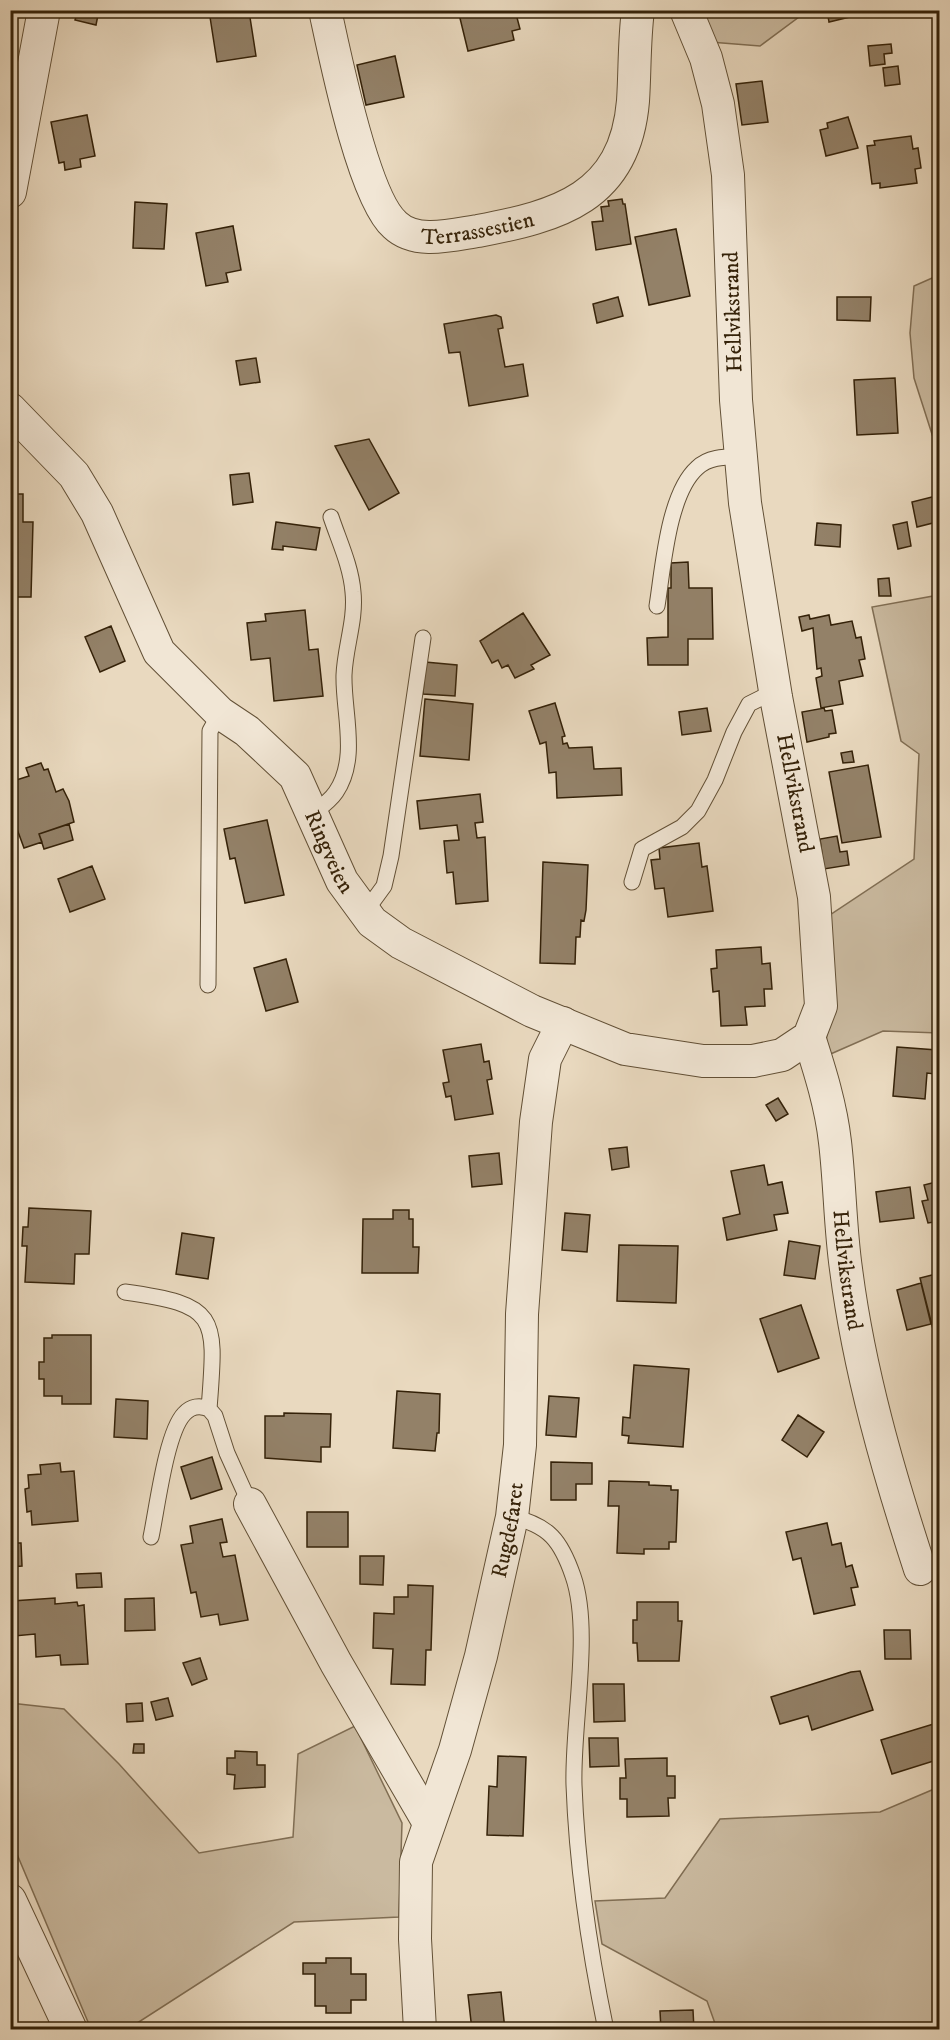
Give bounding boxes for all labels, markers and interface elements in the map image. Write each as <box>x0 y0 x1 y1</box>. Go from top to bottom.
street label: Terrassestien <box>421 205 537 251</box>
street label: Hellvikstrand <box>717 251 749 373</box>
street label: Hellvikstrand <box>770 731 820 855</box>
street label: Ringveien <box>299 806 360 899</box>
street label: Hellvikstrand <box>827 1209 869 1332</box>
street label: Rugdefaret <box>485 1481 529 1581</box>

